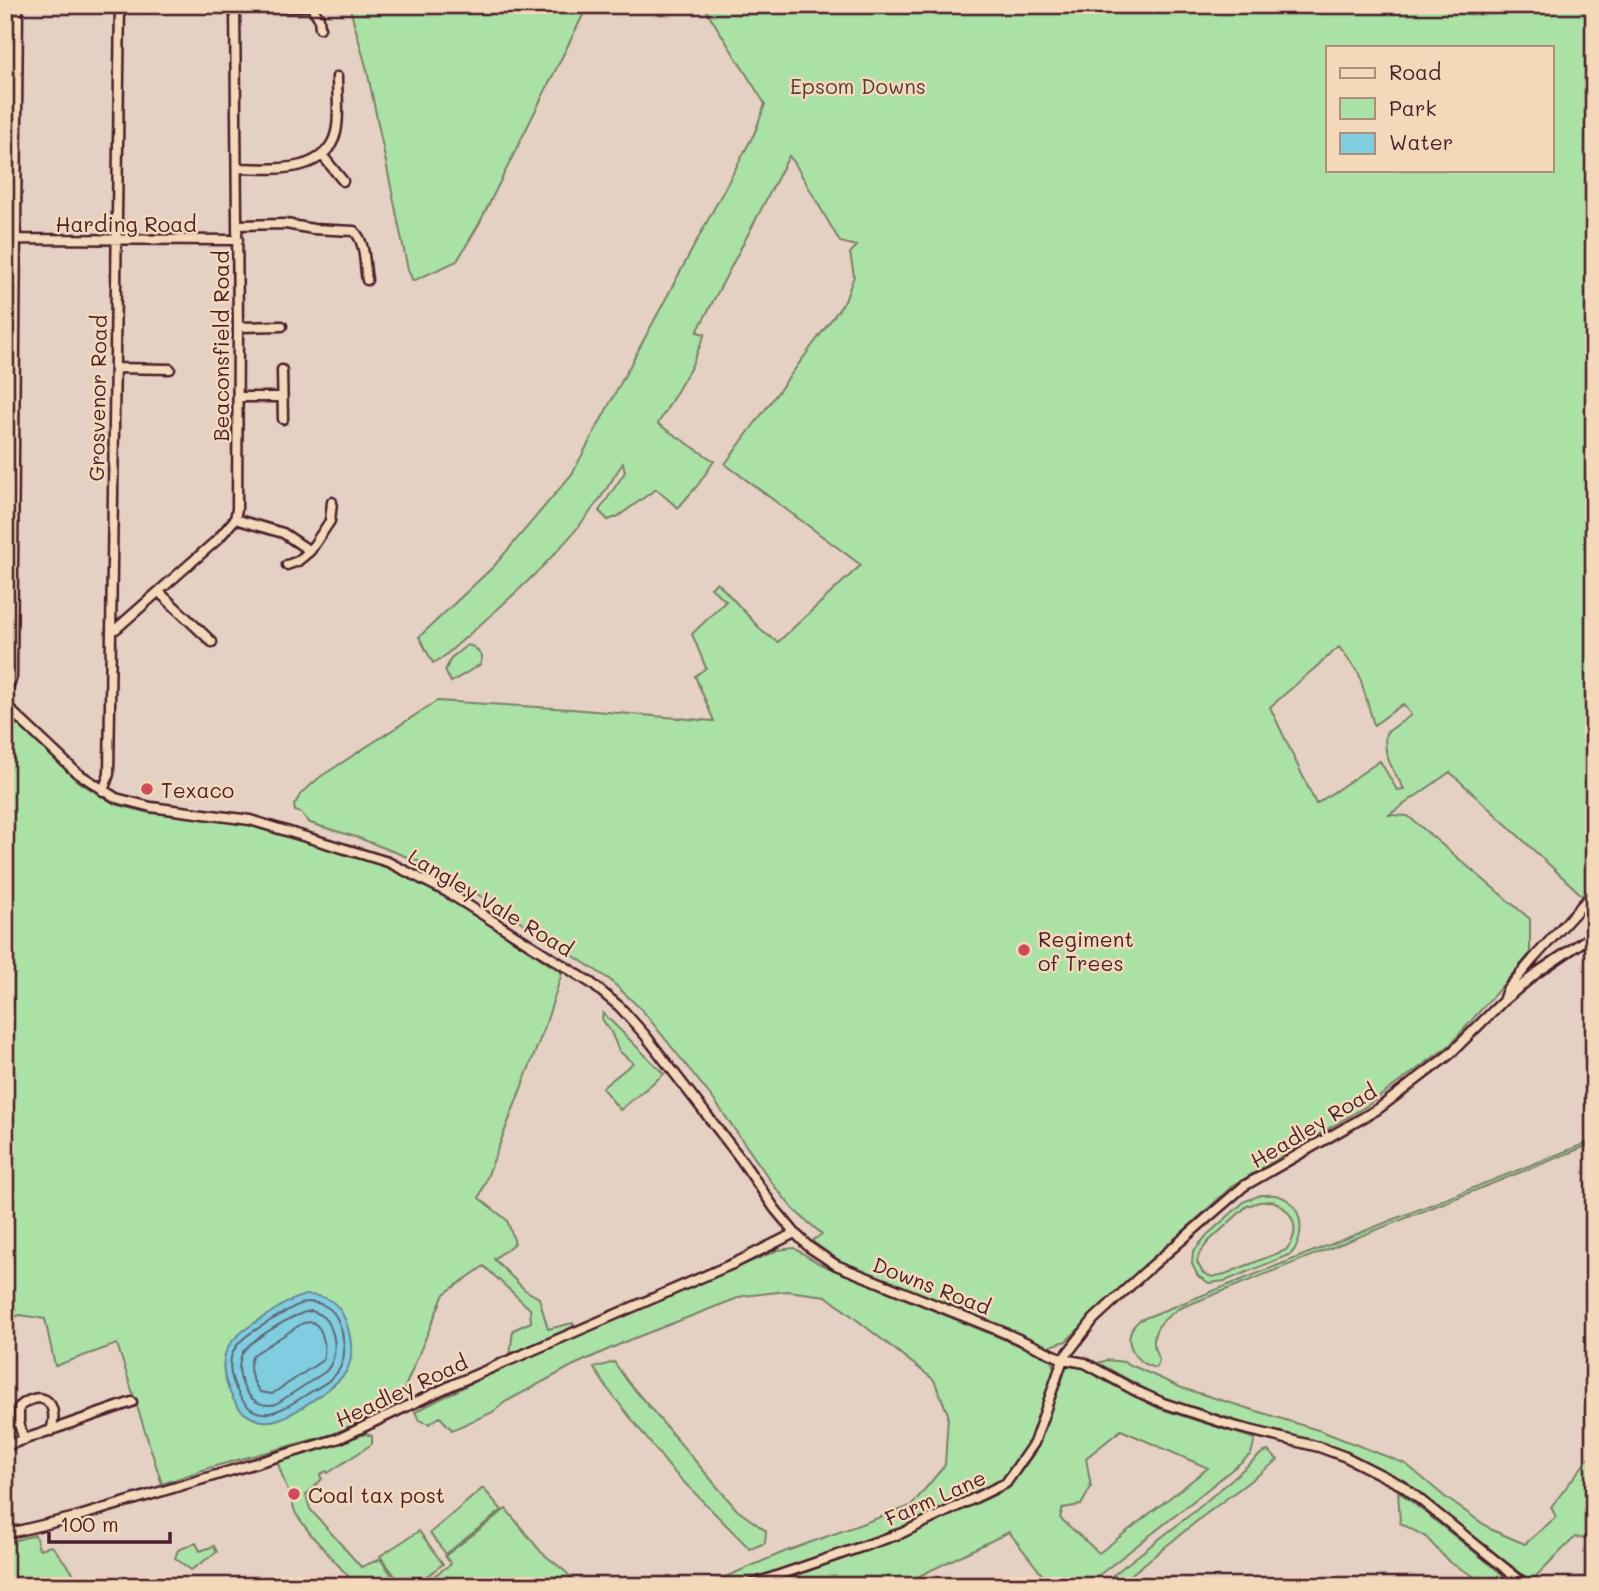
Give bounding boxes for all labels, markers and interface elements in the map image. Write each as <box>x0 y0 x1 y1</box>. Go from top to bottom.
legend <box>1326 46 1554 172</box>
text: Road <box>1389 58 1441 85</box>
park label: Epsom Downs <box>790 72 926 99</box>
text: Park <box>1389 94 1437 121</box>
text: Water <box>1389 128 1453 155</box>
street label: Harding Road <box>55 210 197 237</box>
street label: Beaconsfield Road <box>207 251 234 441</box>
street label: Grosvenor Road <box>82 315 112 481</box>
place label: Texaco <box>161 776 234 803</box>
marker: Texaco <box>139 781 155 797</box>
street label: Langley Vale Road <box>404 842 578 962</box>
place label: Regiment of Trees <box>1038 925 1134 976</box>
marker: Regiment of Trees <box>1016 942 1032 958</box>
street label: Headley Road <box>1245 1077 1381 1173</box>
street label: Downs Road <box>869 1250 995 1320</box>
street label: Headley Road <box>331 1348 471 1432</box>
street label: Farm Lane <box>880 1463 990 1531</box>
place label: Coal tax post <box>308 1481 445 1508</box>
marker: Coal tax post <box>286 1486 302 1502</box>
scale bar <box>49 1500 170 1544</box>
text: 100 m <box>60 1510 119 1537</box>

